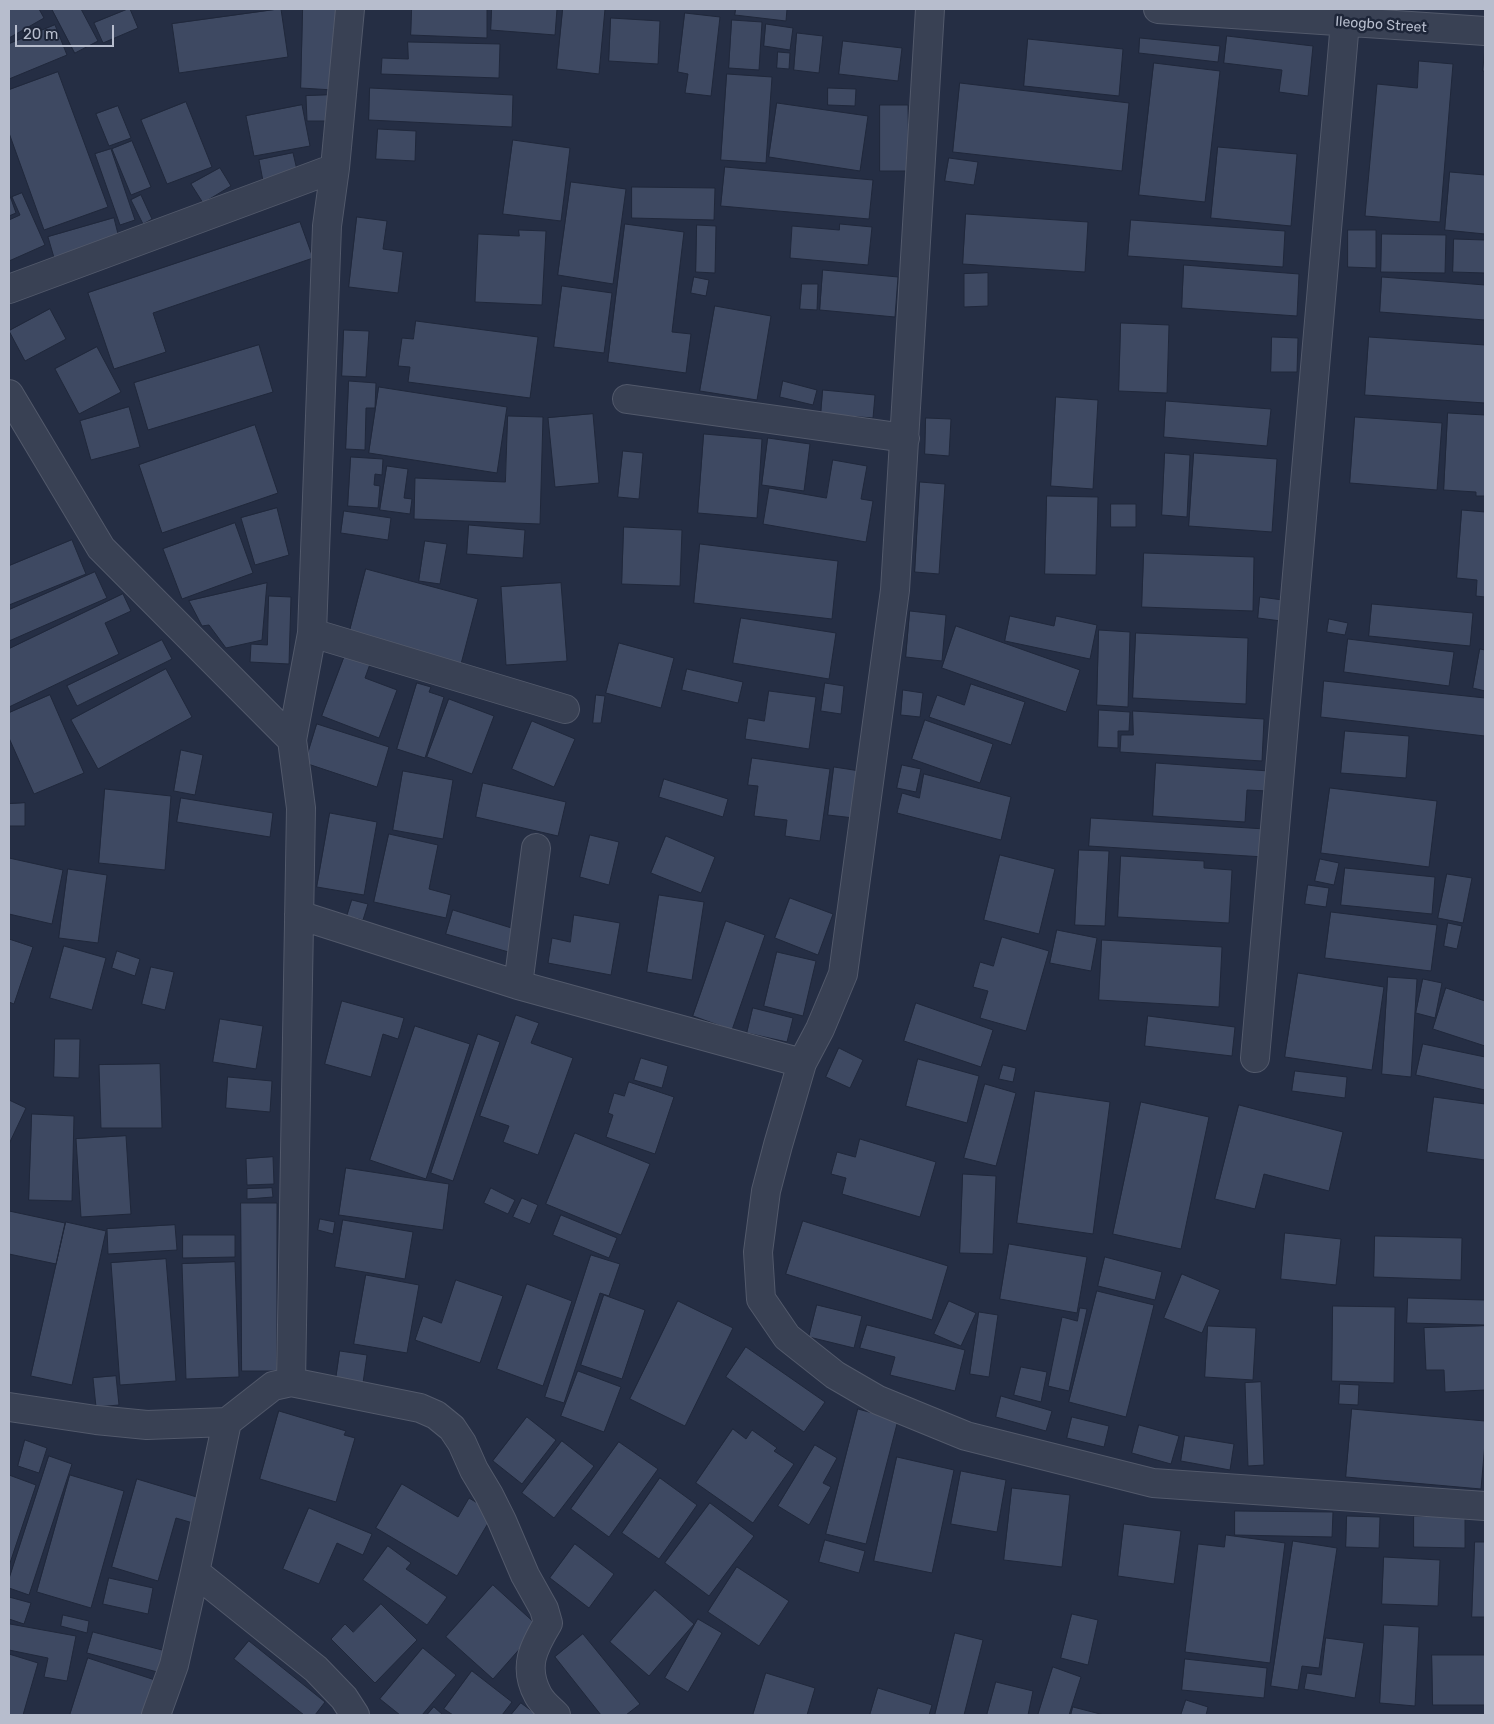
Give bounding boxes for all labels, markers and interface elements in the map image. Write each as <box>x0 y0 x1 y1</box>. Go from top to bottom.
street label: Ileogbo Street <box>1335 13 1427 37</box>
scale bar <box>18 15 116 47</box>
text: 20 m <box>23 25 58 43</box>

